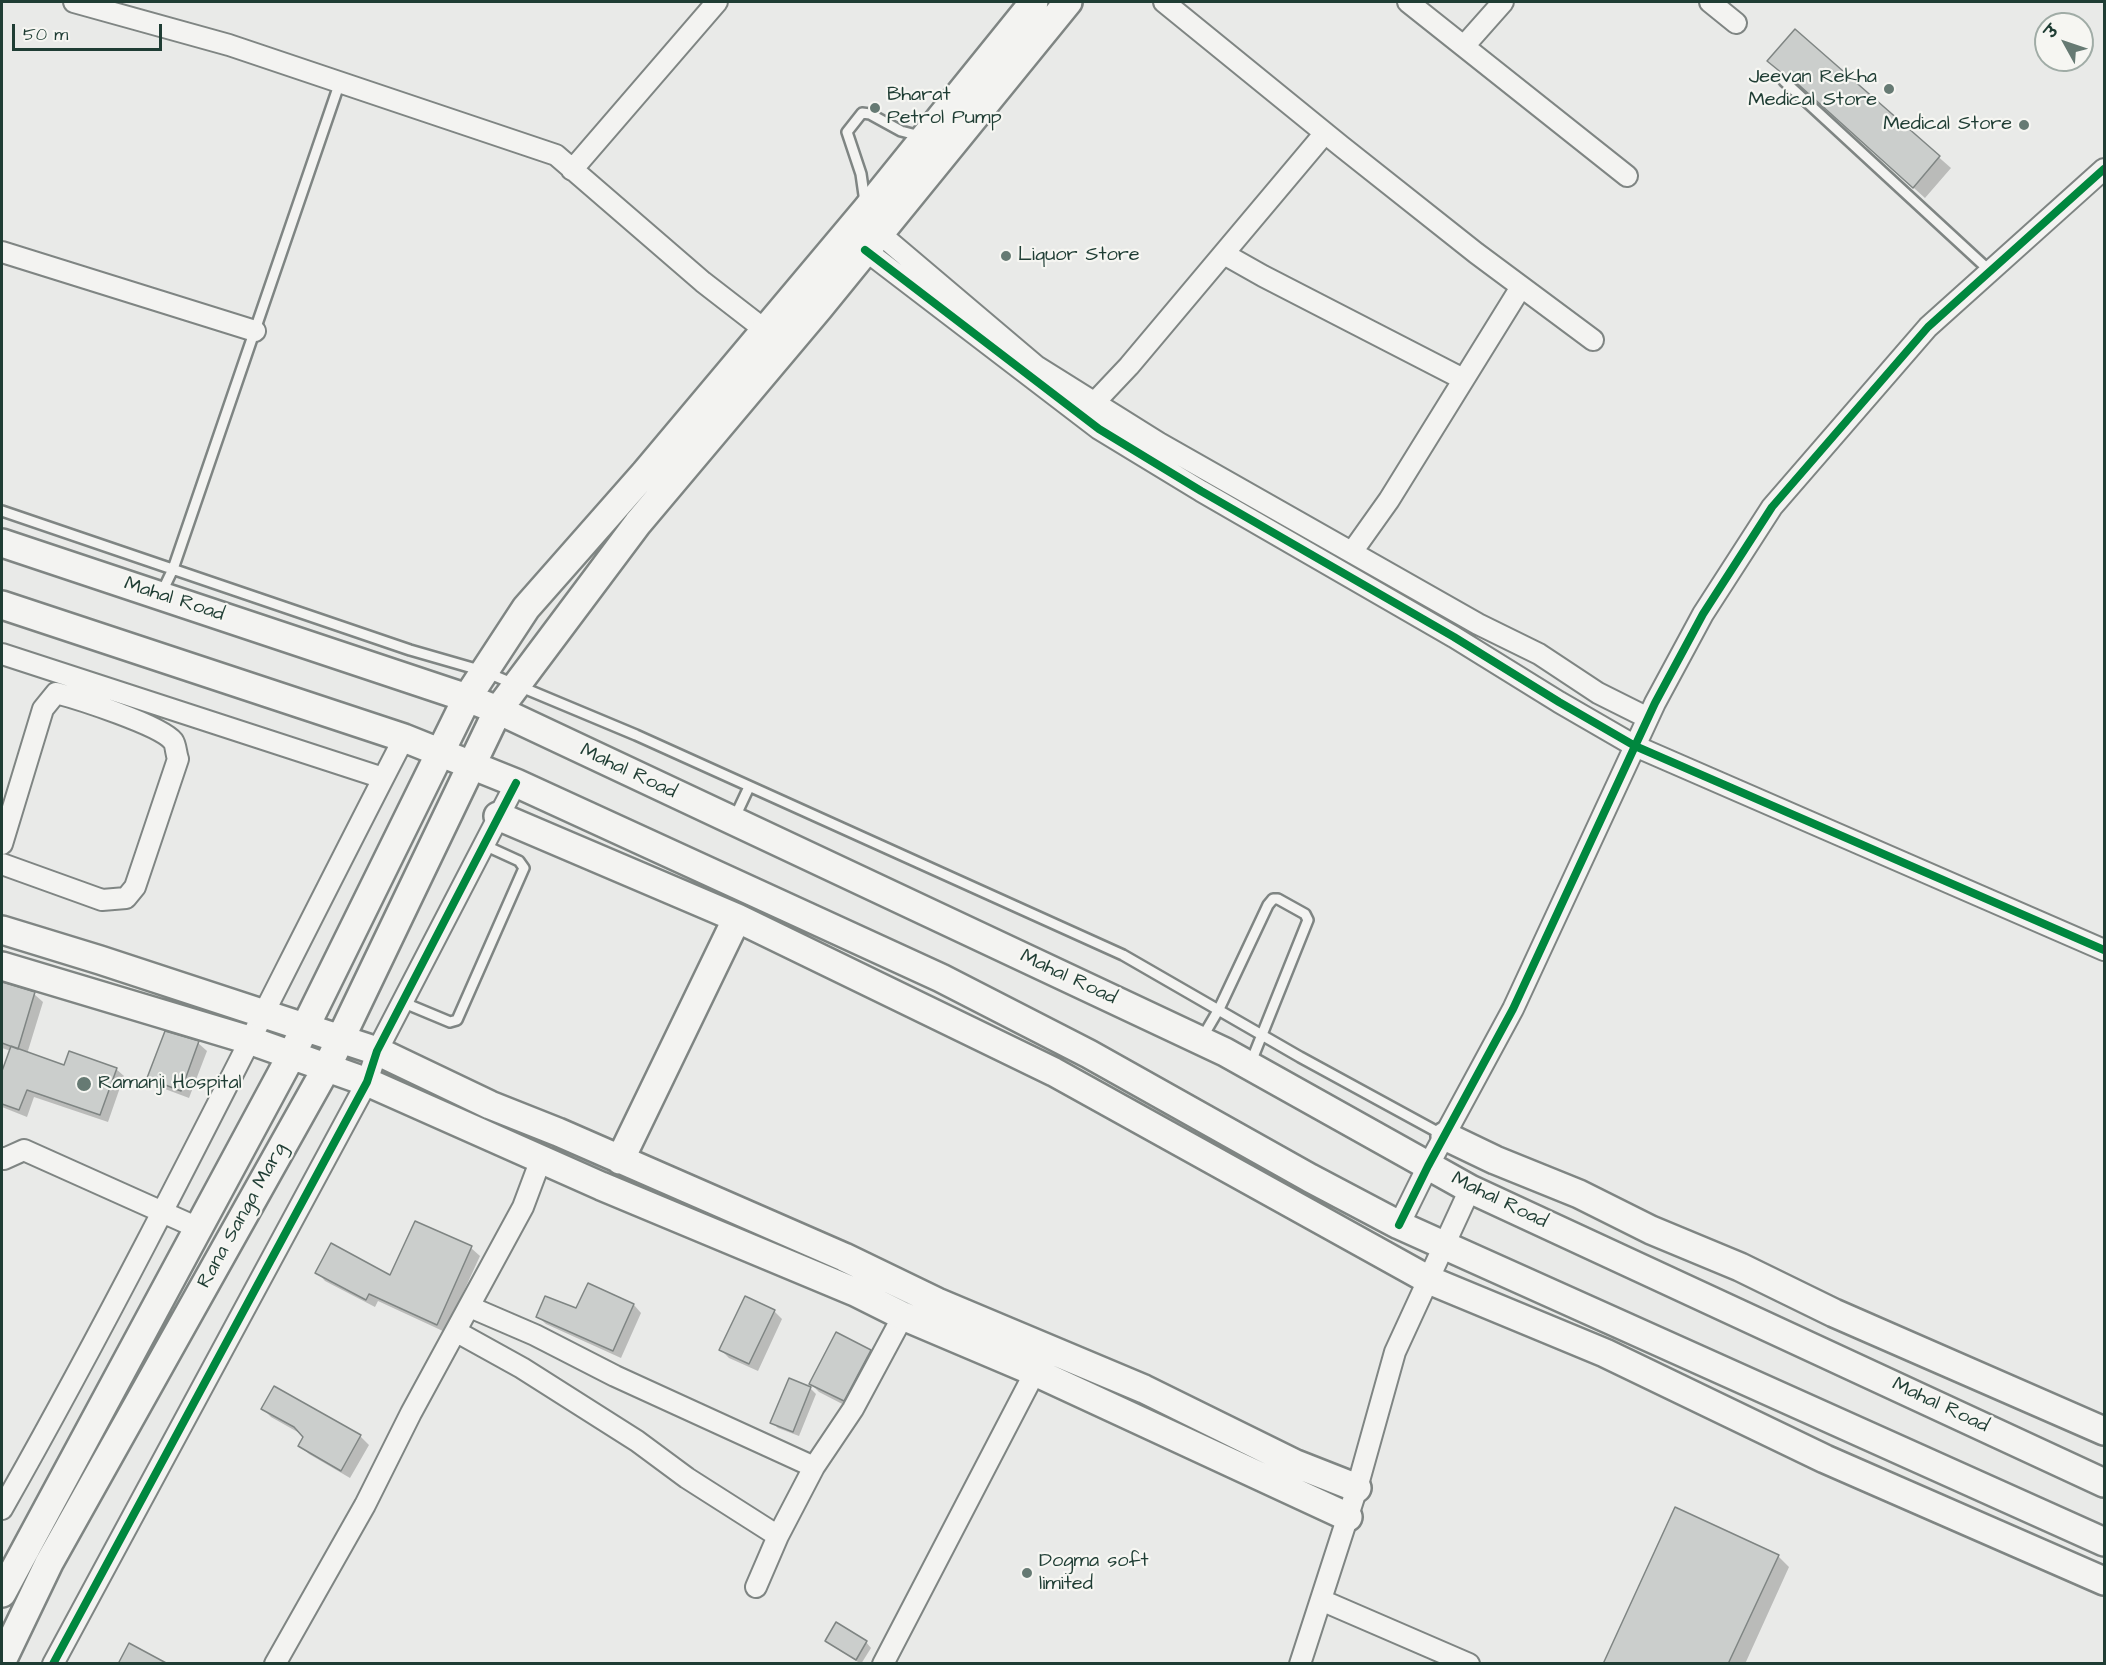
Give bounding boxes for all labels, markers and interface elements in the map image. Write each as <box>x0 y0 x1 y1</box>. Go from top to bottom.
scale bar <box>15 12 165 50</box>
north arrow <box>2034 12 2094 72</box>
text: उ <box>2040 21 2064 43</box>
text: 50 m <box>23 22 68 47</box>
place label: Jeevan Rekha Medical Store <box>1748 66 1877 113</box>
marker: Jeevan Rekha Medical Store <box>1882 82 1896 96</box>
place label: Bharat Petrol Pump <box>887 84 1002 131</box>
marker: Bharat Petrol Pump <box>868 101 882 115</box>
place label: Medical Store <box>1883 113 2012 137</box>
marker: Medical Store <box>2017 118 2031 132</box>
place label: Liquor Store <box>1018 244 1140 268</box>
marker: Liquor Store <box>999 249 1013 263</box>
street label: Mahal Road <box>121 573 227 627</box>
street label: Mahal Road <box>576 739 680 805</box>
street label: Mahal Road <box>1016 945 1120 1011</box>
place label: Ramanji Hospital <box>98 1072 242 1096</box>
marker: Ramanji Hospital <box>75 1075 93 1093</box>
street label: Rana Sanga Marg <box>193 1139 293 1293</box>
street label: Mahal Road <box>1447 1167 1551 1235</box>
street label: Mahal Road <box>1888 1373 1992 1439</box>
place label: Dogma soft limited <box>1039 1550 1149 1597</box>
marker: Dogma soft limited <box>1020 1566 1034 1580</box>

